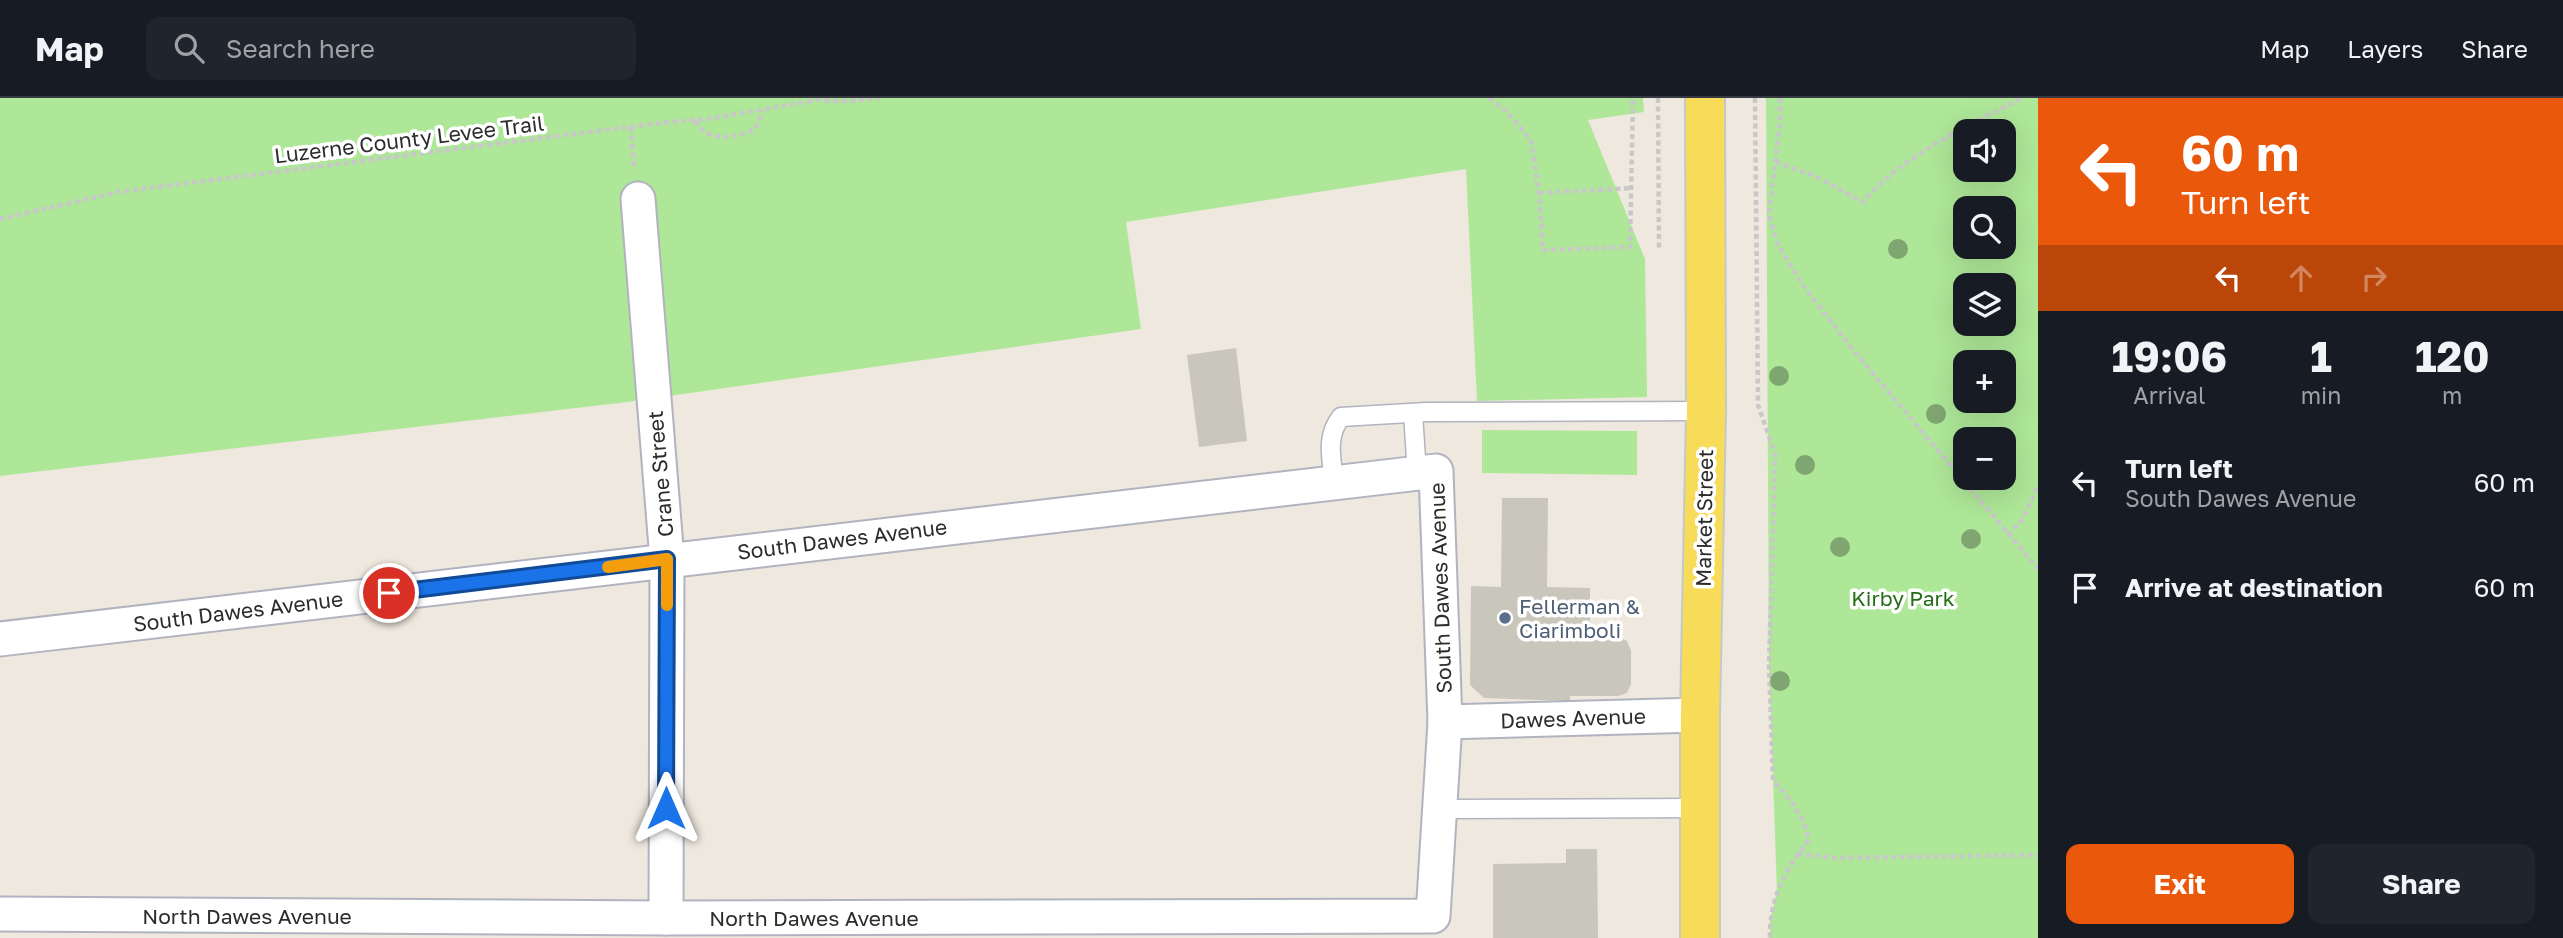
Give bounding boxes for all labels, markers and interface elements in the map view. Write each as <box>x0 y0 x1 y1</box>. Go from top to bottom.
search box <box>146 17 636 80</box>
text: Map <box>35 29 104 68</box>
icon: search <box>170 29 208 67</box>
text: Search here <box>226 33 375 64</box>
text: Map <box>2260 34 2309 63</box>
text: Layers <box>2347 34 2423 63</box>
text: Share <box>2461 34 2528 63</box>
street label: Luzerne County Levee Trail <box>273 110 545 168</box>
map controls <box>1953 119 2016 490</box>
button: sound <box>1953 119 2016 182</box>
text: 60 m <box>2181 123 2299 182</box>
icon: left <box>2066 126 2157 217</box>
text: Turn left <box>2181 183 2310 221</box>
button: search <box>1953 196 2016 259</box>
icon: left <box>2209 259 2247 297</box>
icon: ahead <box>2282 259 2320 297</box>
icon: right <box>2355 259 2393 297</box>
button: layers <box>1953 273 2016 336</box>
text: 19:06 <box>2112 331 2227 381</box>
text: 1 <box>2310 331 2332 381</box>
text: 120 <box>2415 331 2489 381</box>
button: + <box>1953 350 2016 413</box>
text: Arrival <box>2133 381 2205 409</box>
text: min <box>2301 381 2341 409</box>
text: m <box>2442 381 2462 409</box>
street label: Crane Street <box>642 410 678 538</box>
button: − <box>1953 427 2016 490</box>
street label: Market Street <box>1690 449 1718 587</box>
text: Turn left <box>2125 453 2233 484</box>
icon: left <box>2066 464 2104 502</box>
text: 60 m <box>2474 467 2535 498</box>
street label: South Dawes Avenue <box>1423 482 1457 694</box>
text: South Dawes Avenue <box>2125 484 2356 512</box>
street label: South Dawes Avenue <box>736 513 948 565</box>
pin <box>359 563 419 623</box>
icon: arrive <box>2066 569 2104 607</box>
text: Arrive at destination <box>2125 572 2383 603</box>
text: 60 m <box>2474 572 2535 603</box>
icon: arrive <box>370 574 408 612</box>
street label: South Dawes Avenue <box>132 585 344 637</box>
park label: Kirby Park <box>1851 585 1955 611</box>
place label: Fellerman & Ciarimboli <box>1519 593 1640 643</box>
marker: Fellerman & Ciarimboli <box>1497 610 1513 626</box>
street label: Dawes Avenue <box>1500 702 1646 734</box>
position arrow <box>629 771 703 845</box>
button: Exit <box>2066 844 2294 924</box>
button: Share <box>2308 844 2535 924</box>
street label: North Dawes Avenue <box>142 903 352 929</box>
street label: North Dawes Avenue <box>709 905 919 931</box>

